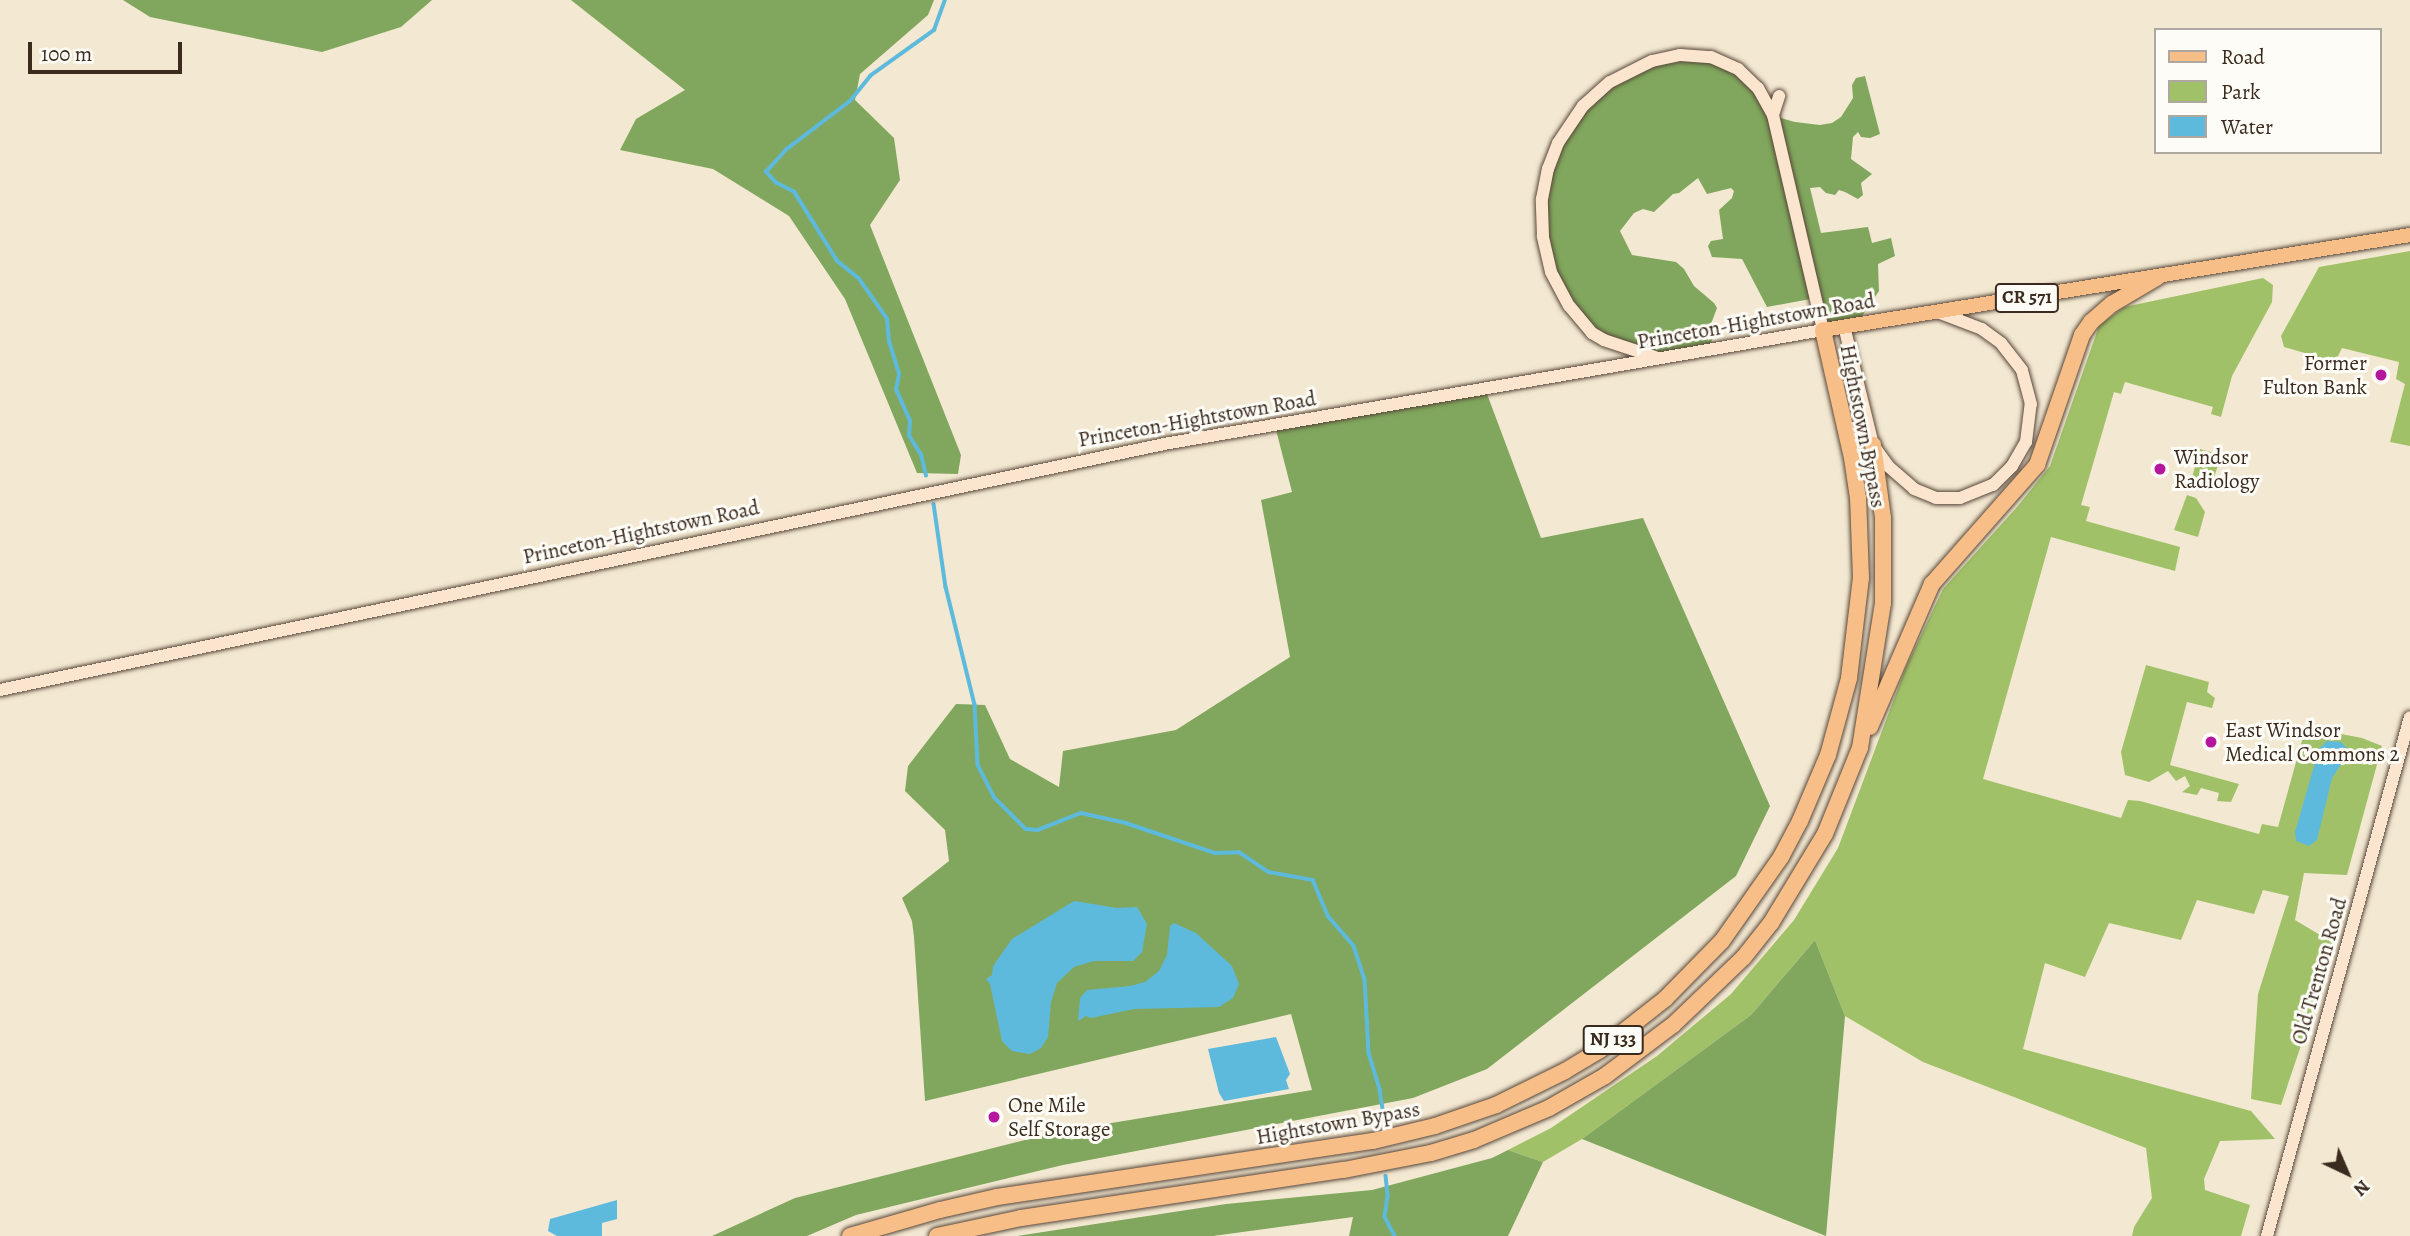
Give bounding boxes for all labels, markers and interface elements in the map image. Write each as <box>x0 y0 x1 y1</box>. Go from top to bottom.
scale bar <box>32 28 186 72</box>
legend <box>2154 28 2382 154</box>
text: 100 m <box>41 40 92 68</box>
text: Road <box>2221 43 2265 71</box>
text: Park <box>2221 78 2260 106</box>
text: Water <box>2221 113 2273 141</box>
road number: CR 571 <box>1994 282 2060 314</box>
street label: Princeton-Hightstown Road <box>1635 288 1877 354</box>
street label: Hightstown Bypass <box>1835 342 1891 510</box>
place label: Former Fulton Bank <box>2262 350 2367 400</box>
marker: Former Fulton Bank <box>2373 367 2389 383</box>
street label: Princeton-Hightstown Road <box>1076 386 1318 452</box>
place label: Windsor Radiology <box>2174 444 2259 494</box>
marker: Windsor Radiology <box>2152 461 2168 477</box>
street label: Princeton-Hightstown Road <box>521 495 761 569</box>
place label: East Windsor Medical Commons 2 <box>2225 717 2399 767</box>
marker: East Windsor Medical Commons 2 <box>2203 734 2219 750</box>
street label: Old Trenton Road <box>2286 895 2352 1047</box>
road number: NJ 133 <box>1582 1024 1644 1056</box>
place label: One Mile Self Storage <box>1008 1092 1110 1142</box>
street label: Hightstown Bypass <box>1254 1096 1422 1150</box>
marker: One Mile Self Storage <box>986 1109 1002 1125</box>
north arrow <box>2312 1138 2382 1208</box>
text: N <box>2348 1174 2376 1202</box>

